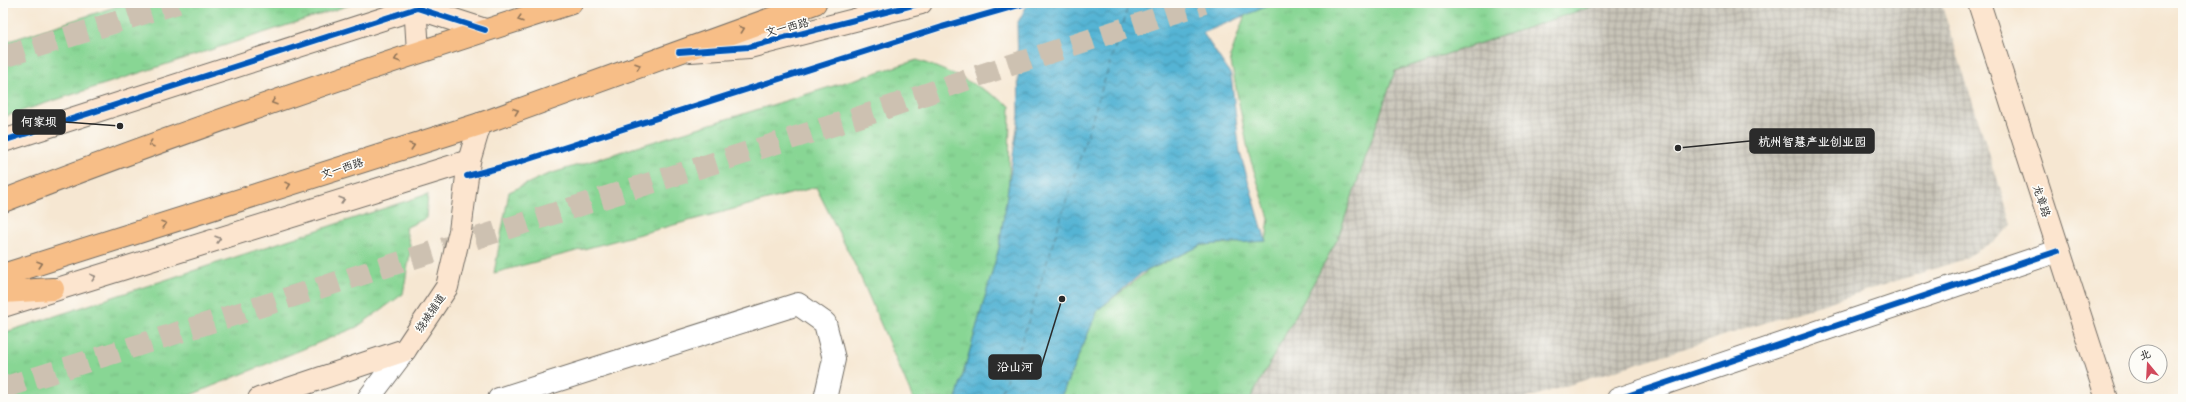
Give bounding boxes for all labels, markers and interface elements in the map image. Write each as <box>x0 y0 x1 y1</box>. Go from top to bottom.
one-way arrow <box>517 14 524 23</box>
street label: 文一西路 <box>764 15 810 40</box>
one-way arrow <box>738 26 745 34</box>
one-way arrow <box>393 54 400 63</box>
one-way arrow <box>635 62 642 71</box>
one-way arrow <box>270 97 277 105</box>
one-way arrow <box>513 107 520 115</box>
callout: 何家坝 <box>13 110 65 134</box>
text: 何家坝 <box>21 114 57 130</box>
callout: 杭州智慧产业创业园 <box>1750 129 1874 153</box>
text: 杭州智慧产业创业园 <box>1758 134 1866 150</box>
one-way arrow <box>148 139 155 148</box>
one-way arrow <box>408 142 415 150</box>
street label: 文一西路 <box>319 155 365 182</box>
one-way arrow <box>284 181 291 190</box>
street label: 龙章路 <box>2029 183 2054 219</box>
one-way arrow <box>338 196 345 205</box>
one-way arrow <box>160 220 167 229</box>
one-way arrow <box>214 235 221 244</box>
one-way arrow <box>36 260 43 269</box>
one-way arrow <box>90 273 97 282</box>
street label: 绕城辅道 <box>412 291 449 336</box>
north arrow <box>2128 344 2168 384</box>
text: 北 <box>2138 346 2153 364</box>
callout: 沿山河 <box>989 355 1041 379</box>
text: 沿山河 <box>997 359 1033 375</box>

